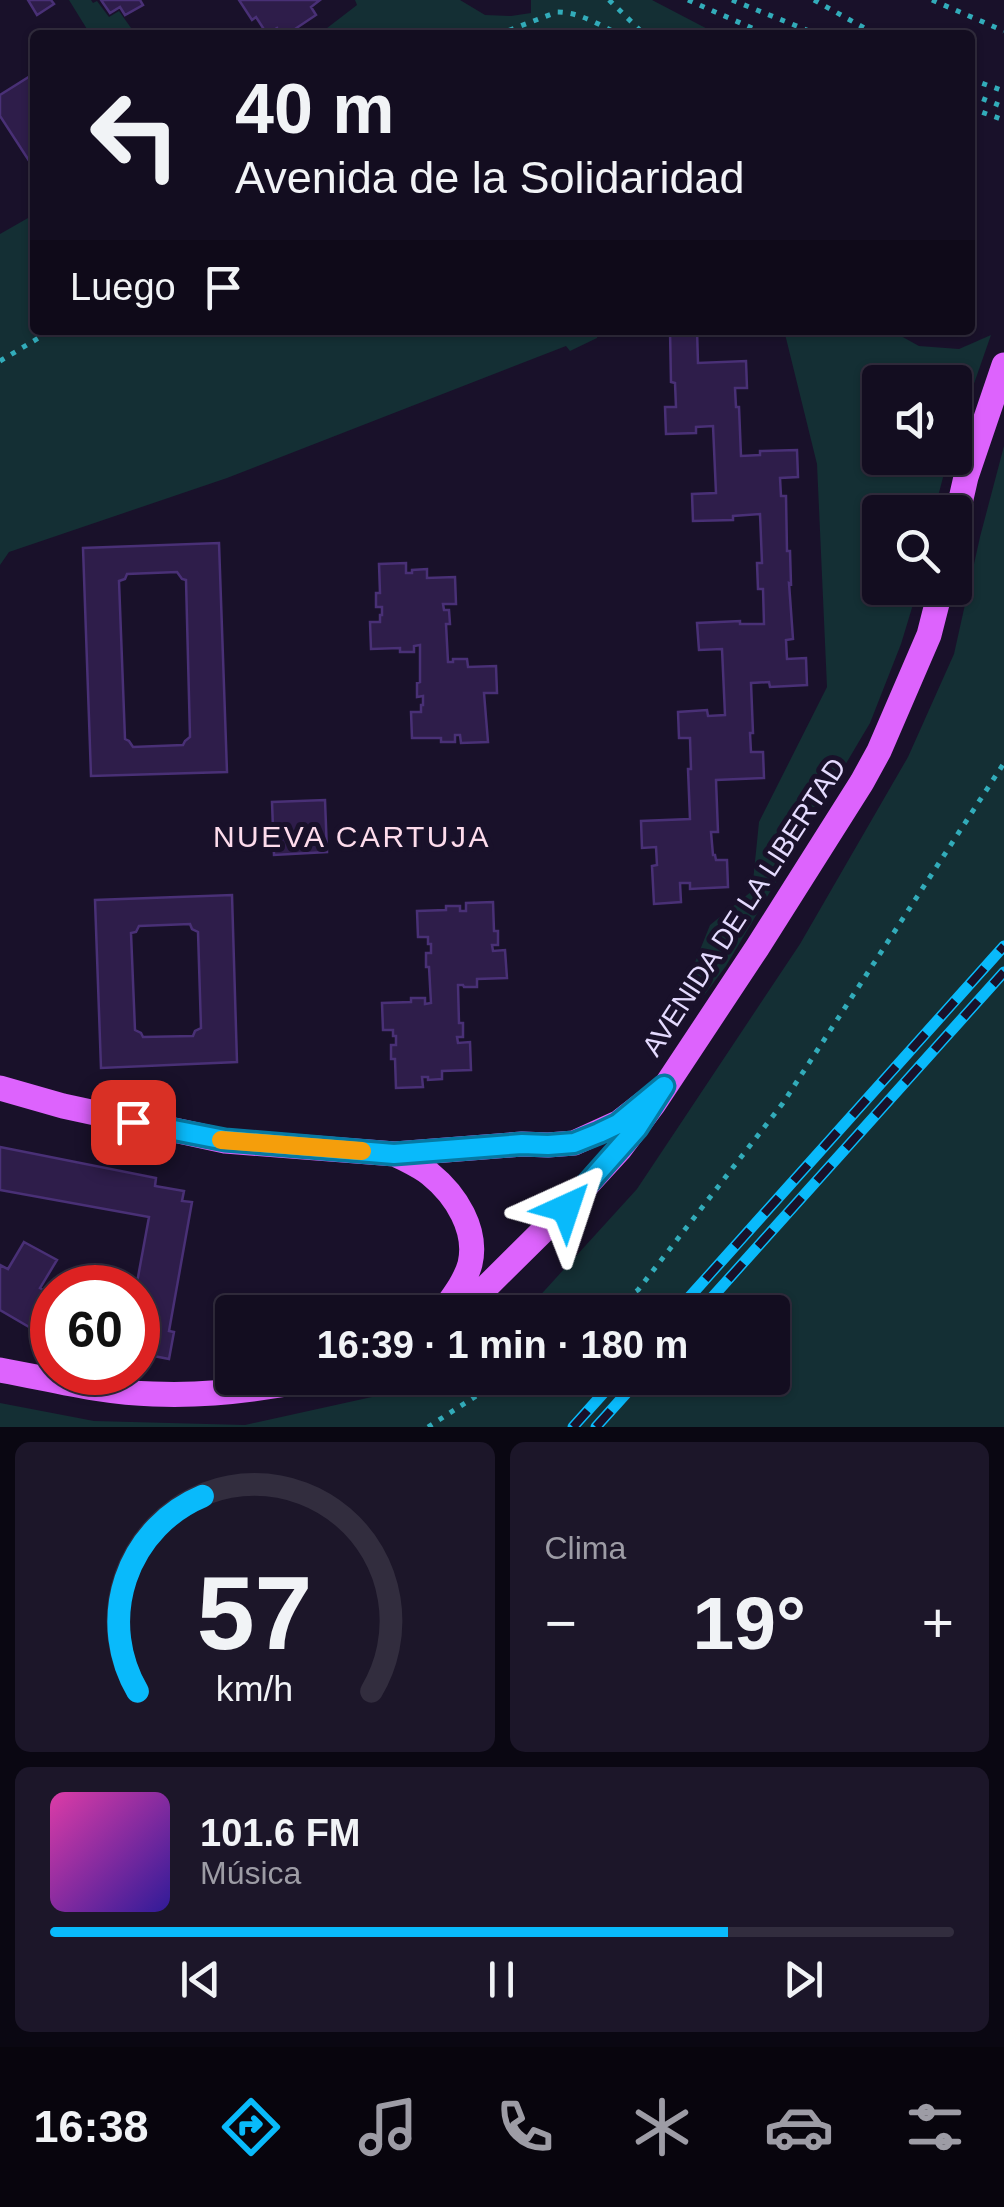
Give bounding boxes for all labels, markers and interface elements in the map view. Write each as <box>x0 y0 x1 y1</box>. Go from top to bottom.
icon: left <box>70 70 200 200</box>
text: 40 m <box>235 70 395 148</box>
text: Avenida de la Solidaridad <box>235 152 745 203</box>
icon: arrive <box>196 260 251 315</box>
text: Luego <box>70 266 176 308</box>
map controls <box>862 365 972 605</box>
button: sound <box>862 365 972 475</box>
button: search <box>862 495 972 605</box>
street label: AVENIDA DE LA LIBERTAD <box>636 752 852 1062</box>
district label: NUEVA CARTUJA <box>213 820 491 853</box>
pin <box>91 1080 176 1165</box>
icon: arrive <box>106 1095 161 1150</box>
position arrow <box>514 1156 618 1260</box>
speed limit sign: 60 <box>30 1265 160 1395</box>
text: 16:39 · 1 min · 180 m <box>317 1324 688 1366</box>
text: Clima <box>545 1530 626 1566</box>
text: 57 <box>197 1555 313 1671</box>
text: 19° <box>693 1581 806 1665</box>
text: − <box>545 1592 577 1654</box>
text: + <box>922 1592 954 1654</box>
text: km/h <box>216 1669 293 1709</box>
text: 101.6 FM <box>200 1812 361 1854</box>
text: Música <box>200 1855 301 1891</box>
icon: previous <box>173 1952 228 2007</box>
icon: pause <box>474 1952 529 2007</box>
icon: next <box>776 1952 831 2007</box>
icon: directions <box>216 2092 286 2162</box>
icon: music <box>353 2092 423 2162</box>
icon: phone <box>490 2092 560 2162</box>
icon: climate <box>627 2092 697 2162</box>
icon: car <box>764 2092 834 2162</box>
icon: filters <box>900 2092 970 2162</box>
text: 16:38 <box>33 2101 149 2152</box>

